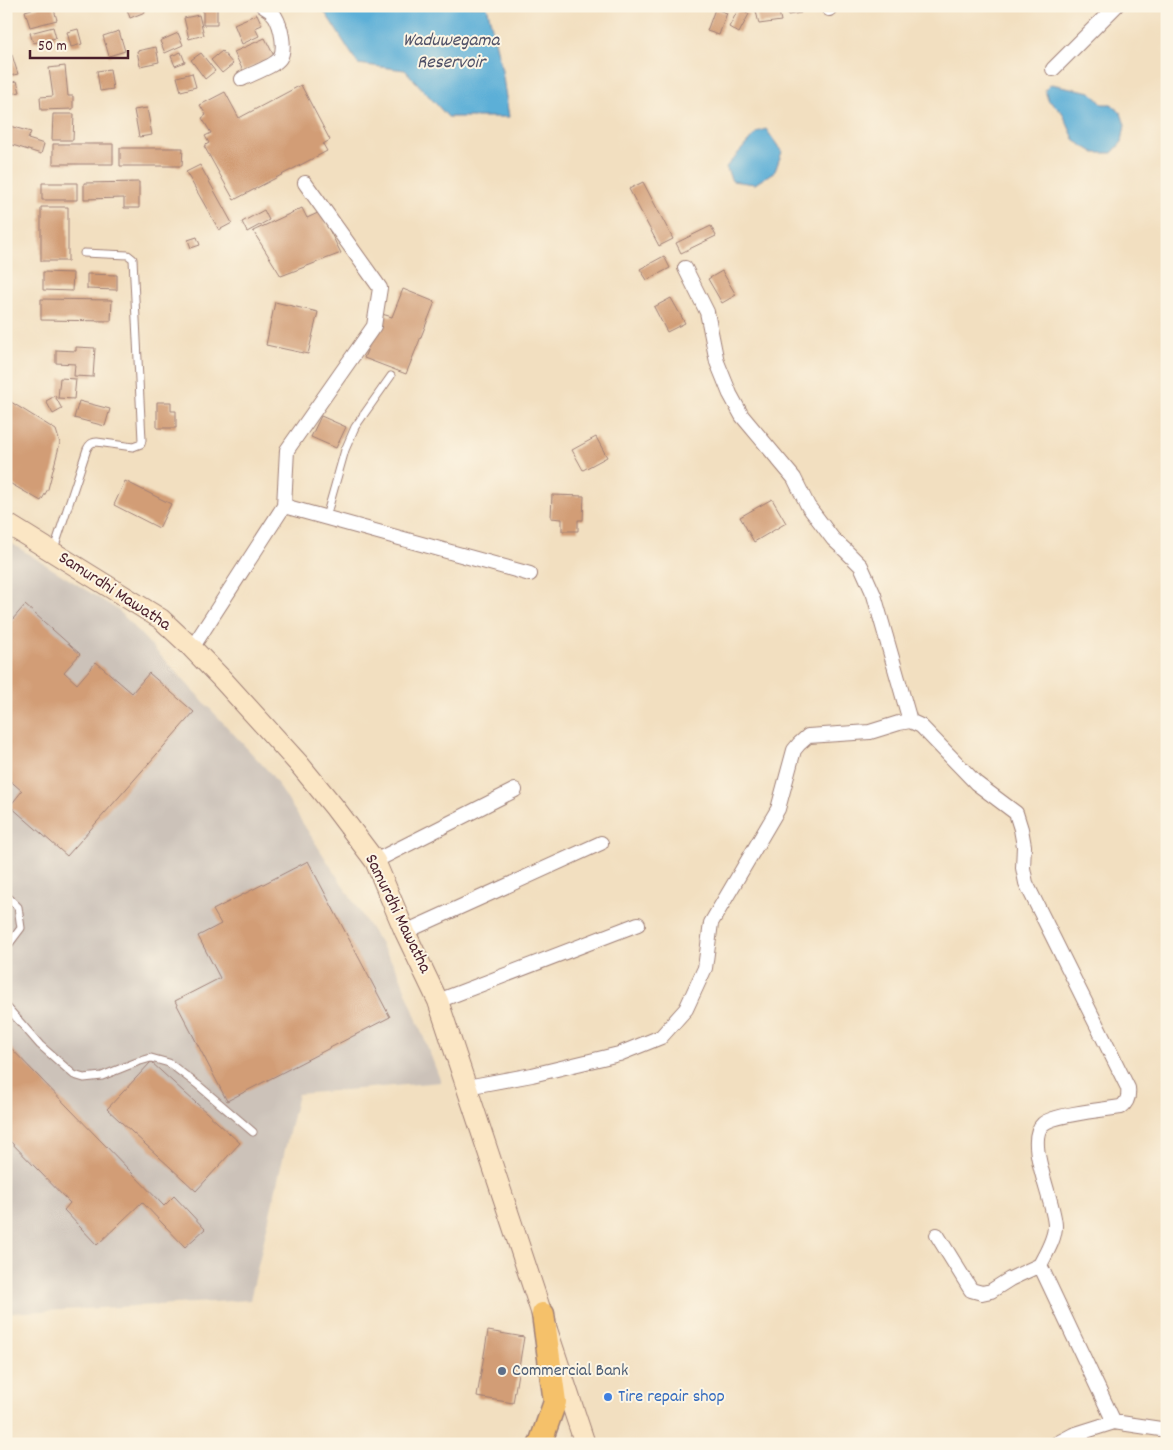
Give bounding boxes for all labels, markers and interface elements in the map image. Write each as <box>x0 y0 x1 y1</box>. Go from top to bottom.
scale bar <box>30 28 128 60</box>
water label: Waduwegama Reservoir <box>403 28 500 77</box>
text: 50 m <box>38 36 67 58</box>
street label: Samurdhi Mawatha <box>53 546 176 638</box>
street label: Samurdhi Mawatha <box>357 850 437 978</box>
place label: Commercial Bank <box>512 1359 628 1384</box>
marker: Commercial Bank <box>496 1365 508 1377</box>
place label: Tire repair shop <box>618 1385 725 1410</box>
marker: Tire repair shop <box>602 1391 614 1403</box>

